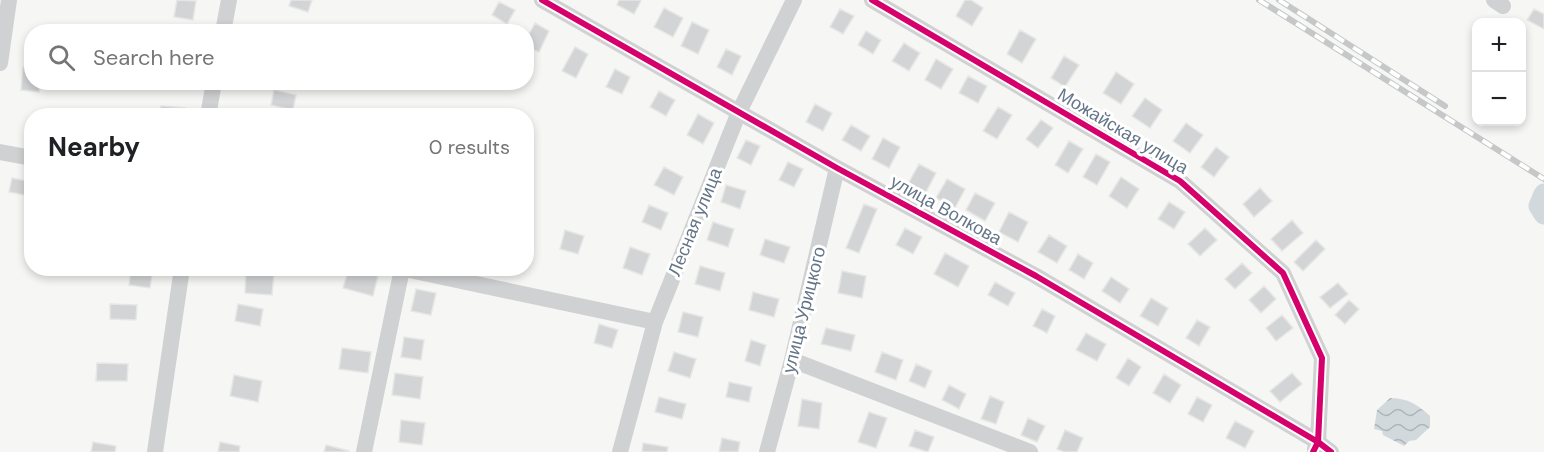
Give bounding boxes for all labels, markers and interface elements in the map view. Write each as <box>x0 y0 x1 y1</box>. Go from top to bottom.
map controls <box>1472 18 1526 126</box>
button: + <box>1472 18 1526 72</box>
search box <box>24 24 534 90</box>
icon: search <box>45 41 78 74</box>
text: Search here <box>93 43 214 72</box>
button: − <box>1472 72 1526 126</box>
street label: Можайская улица <box>1053 82 1194 180</box>
text: Nearby <box>48 130 140 164</box>
text: 0 results <box>429 134 510 160</box>
street label: Лесная улица <box>662 163 728 280</box>
street label: улица Волкова <box>886 169 1007 251</box>
street label: улица Урицкого <box>777 244 831 376</box>

